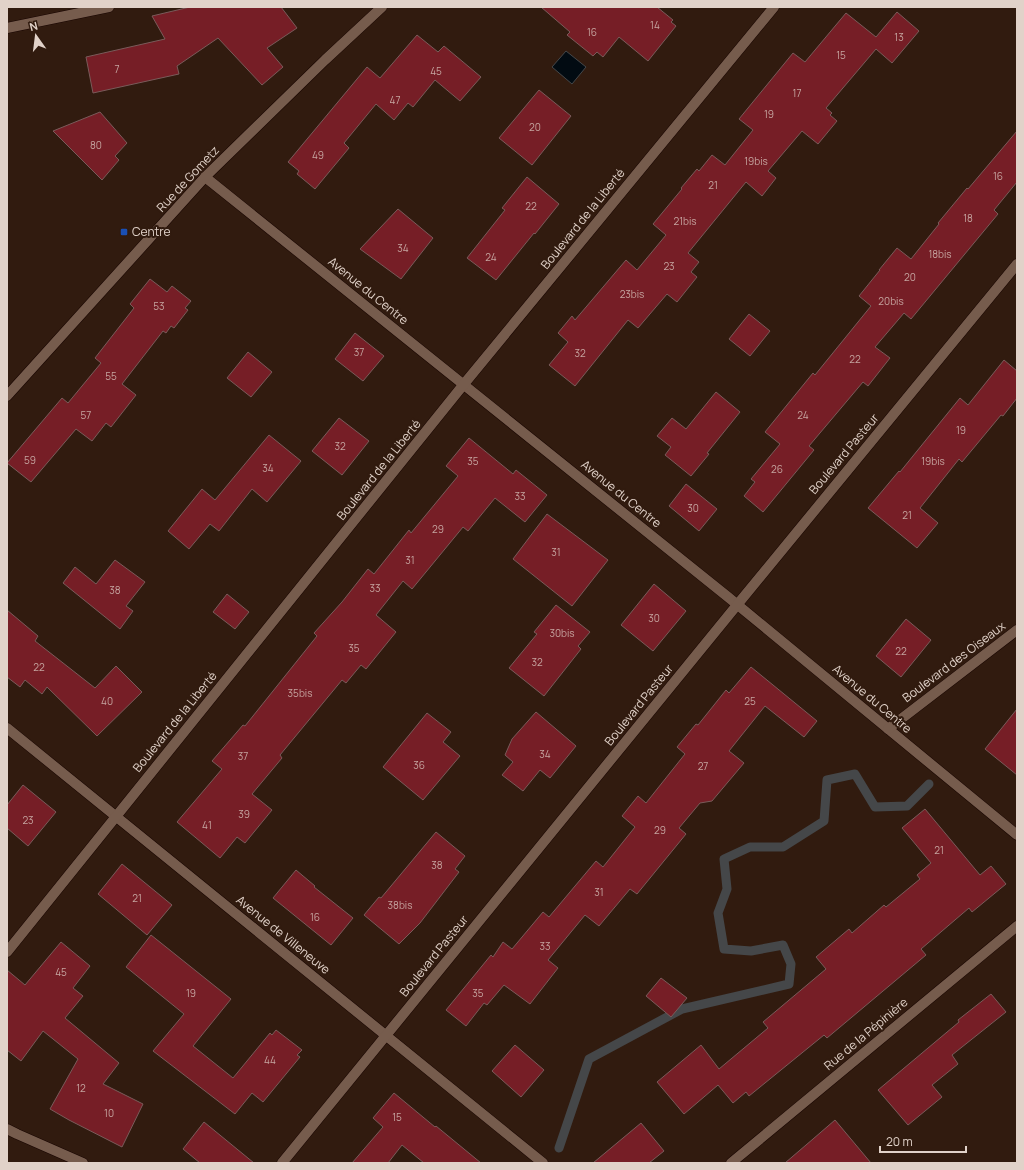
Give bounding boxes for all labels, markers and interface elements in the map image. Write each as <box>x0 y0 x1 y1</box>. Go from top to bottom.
north arrow <box>16 16 56 56</box>
text: N <box>28 18 39 34</box>
house number: 14 <box>650 18 660 32</box>
house number: 16 <box>587 25 597 39</box>
house number: 13 <box>894 30 904 44</box>
house number: 15 <box>836 48 846 62</box>
house number: 7 <box>114 62 120 76</box>
house number: 45 <box>430 64 442 78</box>
house number: 17 <box>793 86 801 100</box>
house number: 47 <box>390 93 400 107</box>
house number: 19 <box>764 107 774 121</box>
house number: 20 <box>529 120 541 134</box>
house number: 80 <box>90 138 102 152</box>
street label: Rue de Gometz <box>153 142 223 215</box>
house number: 49 <box>312 148 324 162</box>
house number: 19bis <box>744 154 768 168</box>
street label: Boulevard de la Liberté <box>537 165 629 273</box>
house number: 16 <box>993 169 1003 183</box>
house number: 21 <box>708 178 718 192</box>
house number: 22 <box>525 199 537 213</box>
house number: 18 <box>963 211 973 225</box>
house number: 21bis <box>673 214 697 228</box>
place label: Centre <box>132 223 171 240</box>
marker: Centre <box>119 227 129 237</box>
house number: 34 <box>397 241 409 255</box>
house number: 18bis <box>928 247 952 261</box>
house number: 24 <box>485 250 497 264</box>
street label: Avenue du Centre <box>325 253 412 328</box>
house number: 23 <box>663 259 675 273</box>
house number: 20 <box>904 270 916 284</box>
house number: 23bis <box>620 287 644 301</box>
house number: 20bis <box>878 294 904 308</box>
house number: 53 <box>153 299 165 313</box>
house number: 37 <box>354 345 364 359</box>
house number: 32 <box>574 346 586 360</box>
house number: 22 <box>849 352 861 366</box>
house number: 55 <box>105 369 117 383</box>
house number: 57 <box>81 408 91 422</box>
house number: 24 <box>797 408 809 422</box>
street label: Boulevard Pasteur <box>805 409 883 498</box>
street label: Boulevard de la Liberté <box>333 416 425 524</box>
house number: 19 <box>956 423 966 437</box>
house number: 32 <box>334 439 346 453</box>
house number: 59 <box>24 453 36 467</box>
house number: 35 <box>467 454 479 468</box>
house number: 19bis <box>921 454 945 468</box>
street label: Avenue du Centre <box>578 456 665 531</box>
house number: 34 <box>262 461 274 475</box>
house number: 26 <box>771 462 783 476</box>
house number: 33 <box>514 489 526 503</box>
house number: 30 <box>687 501 699 515</box>
house number: 21 <box>902 508 912 522</box>
house number: 29 <box>432 522 444 536</box>
house number: 31 <box>551 545 561 559</box>
house number: 31 <box>405 553 415 567</box>
house number: 33 <box>369 581 381 595</box>
house number: 38 <box>109 583 121 597</box>
house number: 30 <box>648 611 660 625</box>
street label: Boulevard des Oiseaux <box>899 617 1009 706</box>
house number: 30bis <box>549 626 575 640</box>
house number: 35 <box>348 641 360 655</box>
house number: 22 <box>895 644 907 658</box>
house number: 32 <box>531 655 543 669</box>
house number: 22 <box>33 660 45 674</box>
street label: Boulevard Pasteur <box>600 660 677 749</box>
street label: Avenue du Centre <box>829 660 916 737</box>
street label: Boulevard de la Liberté <box>129 668 221 776</box>
house number: 35bis <box>288 686 312 700</box>
house number: 40 <box>101 694 113 708</box>
house number: 25 <box>744 694 756 708</box>
house number: 34 <box>539 747 551 761</box>
house number: 37 <box>238 749 248 763</box>
house number: 36 <box>413 758 425 772</box>
house number: 27 <box>698 759 708 773</box>
house number: 39 <box>238 807 250 821</box>
house number: 23 <box>22 813 34 827</box>
house number: 41 <box>202 818 212 832</box>
house number: 29 <box>654 823 666 837</box>
house number: 21 <box>934 843 944 857</box>
house number: 38 <box>431 858 443 872</box>
house number: 31 <box>594 885 604 899</box>
house number: 21 <box>132 891 142 905</box>
street label: Avenue de Villeneuve <box>233 891 334 978</box>
house number: 38bis <box>388 898 412 912</box>
house number: 16 <box>310 910 320 924</box>
street label: Boulevard Pasteur <box>395 911 472 1000</box>
house number: 33 <box>539 939 551 953</box>
house number: 45 <box>55 965 67 979</box>
house number: 19 <box>186 986 196 1000</box>
house number: 35 <box>472 986 484 1000</box>
street label: Rue de la Pépinière <box>820 993 911 1074</box>
house number: 44 <box>264 1053 276 1067</box>
house number: 12 <box>76 1081 86 1095</box>
house number: 10 <box>104 1106 114 1120</box>
house number: 15 <box>392 1110 402 1124</box>
scale bar <box>880 1128 966 1154</box>
text: 20 m <box>886 1133 913 1150</box>

